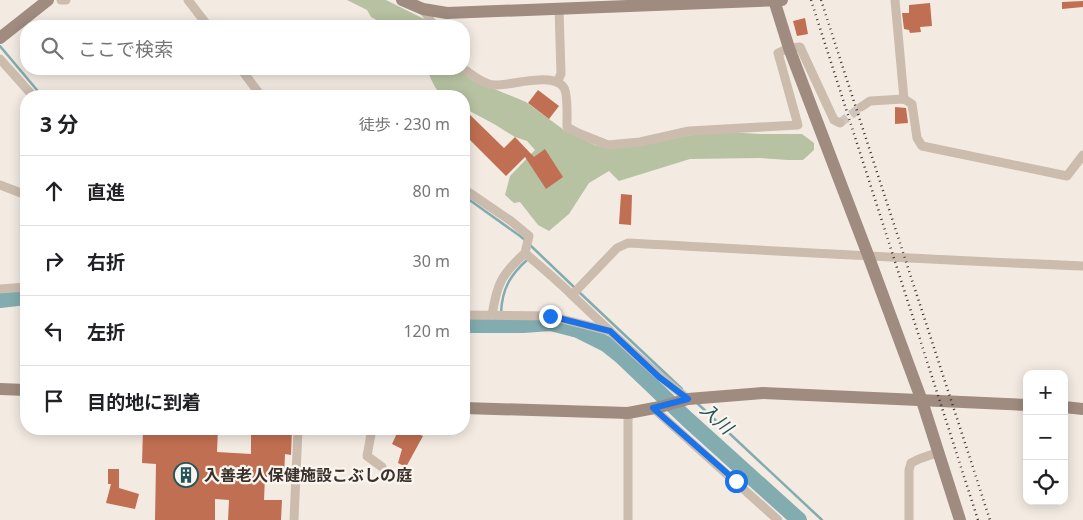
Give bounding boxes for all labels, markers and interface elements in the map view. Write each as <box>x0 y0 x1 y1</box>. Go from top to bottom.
search box <box>20 20 470 75</box>
icon: search <box>38 34 66 62</box>
text: ここで検索 <box>78 36 173 62</box>
text: 3 分 <box>40 110 78 138</box>
text: 徒歩 · 230 m <box>359 113 450 135</box>
icon: ahead <box>40 177 68 205</box>
text: 直進 <box>87 179 125 205</box>
text: 80 m <box>413 180 450 202</box>
icon: right <box>40 247 68 275</box>
text: 右折 <box>87 249 125 275</box>
text: 30 m <box>413 250 450 272</box>
route end <box>539 305 562 328</box>
icon: left <box>40 317 68 345</box>
text: 左折 <box>87 319 125 345</box>
text: 120 m <box>403 320 450 342</box>
map controls <box>1023 370 1068 505</box>
button: + <box>1023 370 1068 415</box>
icon: arrive <box>40 387 68 415</box>
text: 目的地に到着 <box>87 389 201 415</box>
water label: 入川 <box>696 397 740 440</box>
button: − <box>1023 415 1068 460</box>
button: locate <box>1023 460 1068 505</box>
building icon: 入善老人保健施設こぶしの庭 <box>173 462 199 488</box>
place label: 入善老人保健施設こぶしの庭 <box>204 464 412 486</box>
route start <box>725 470 748 493</box>

